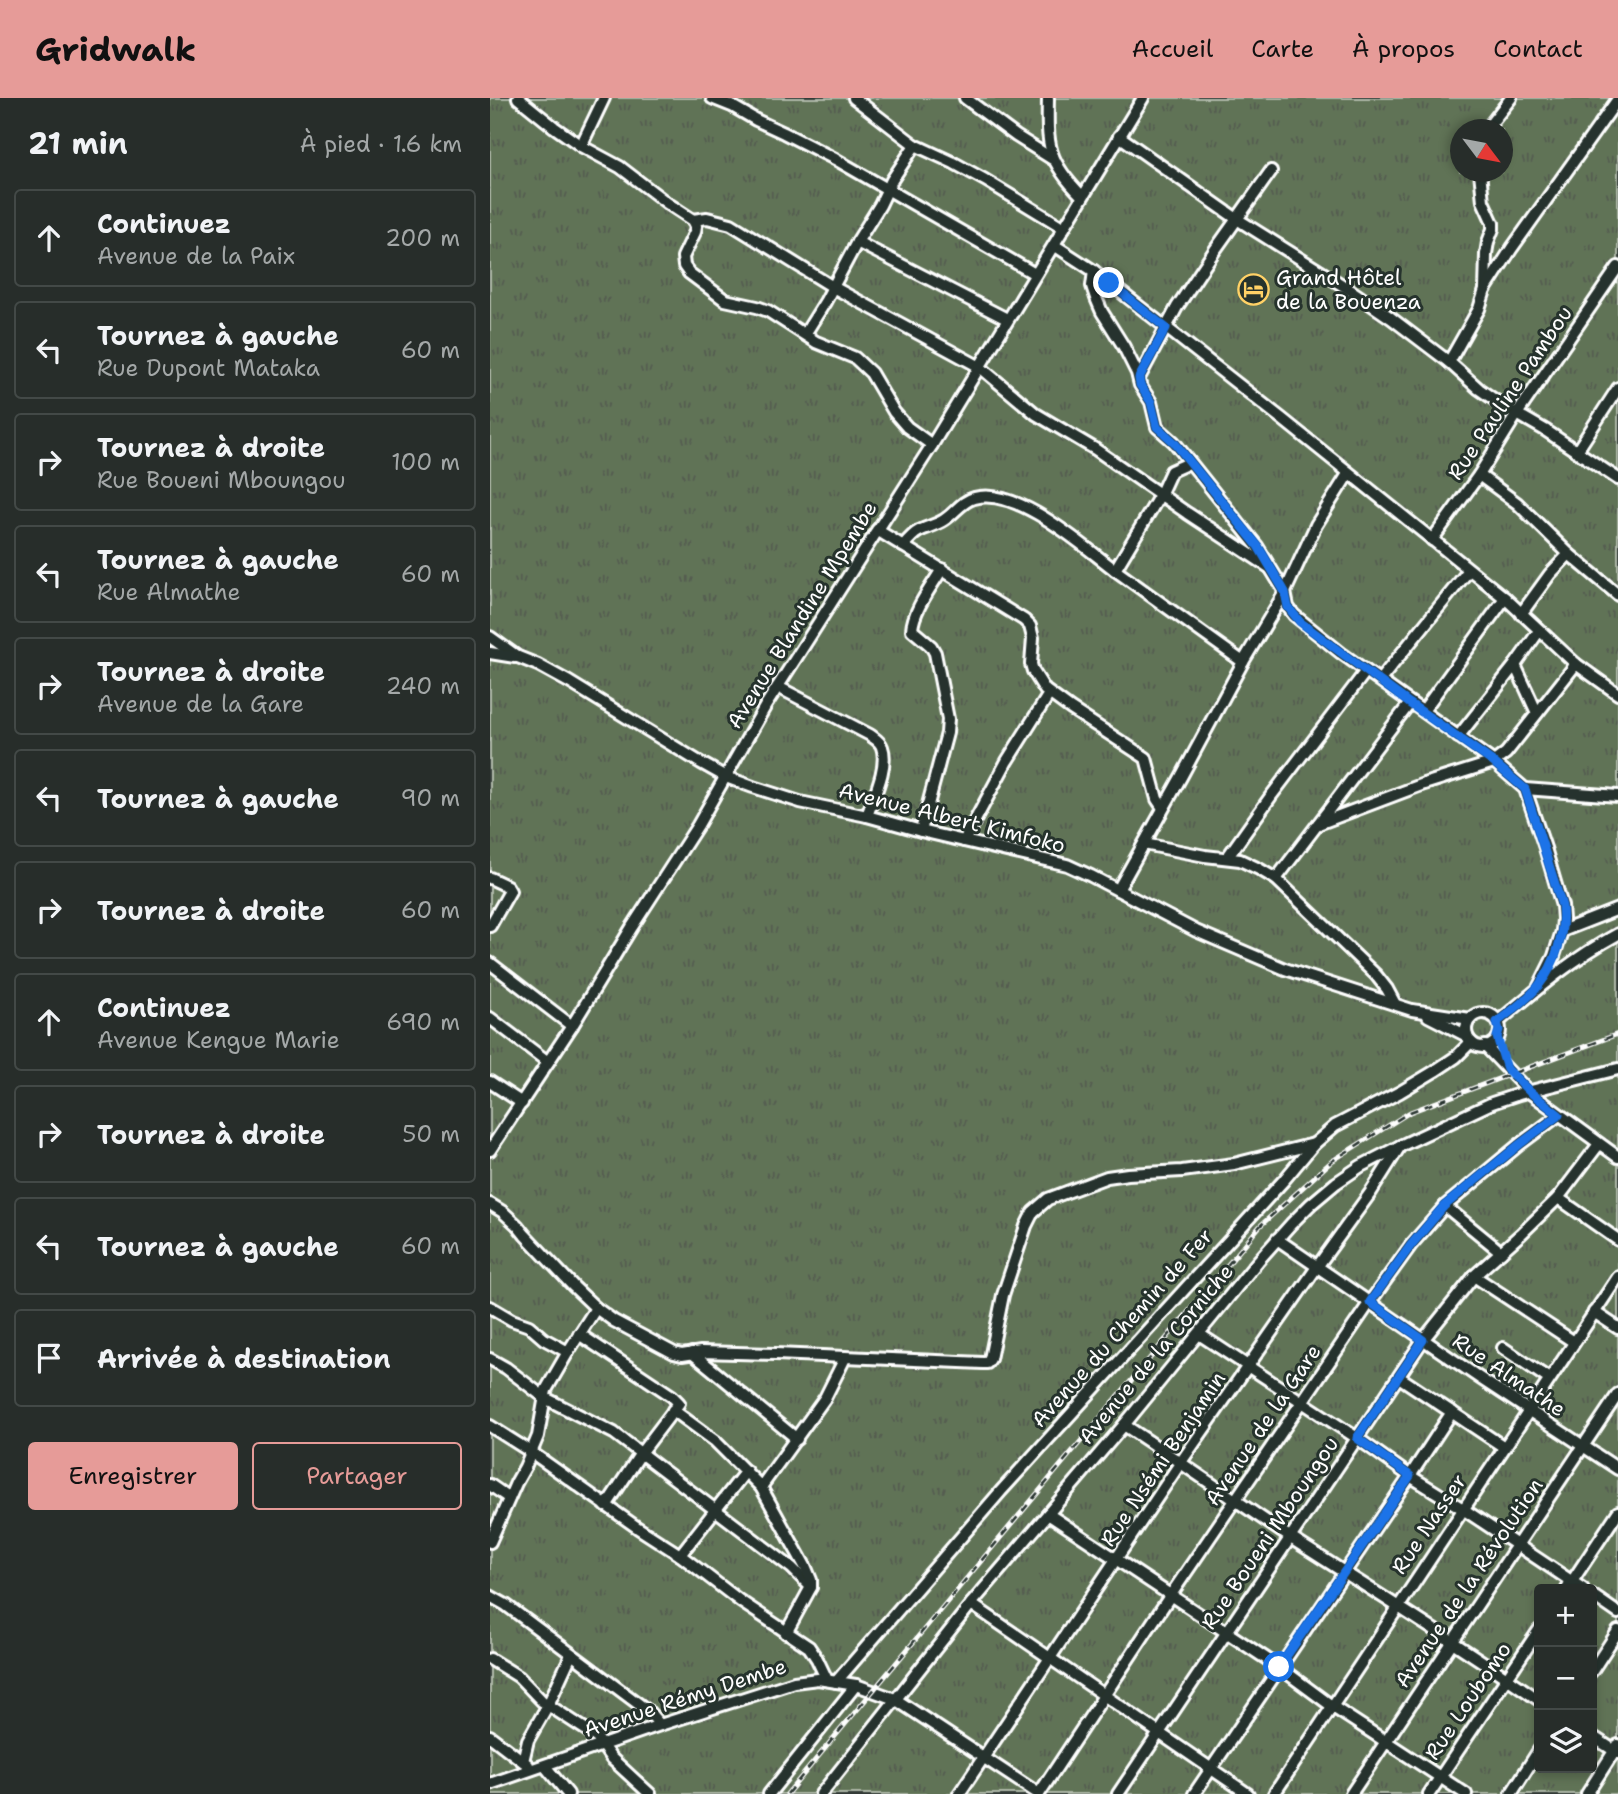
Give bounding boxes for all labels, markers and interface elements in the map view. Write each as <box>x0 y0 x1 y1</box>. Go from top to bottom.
text: Gridwalk <box>35 27 196 72</box>
text: Accueil <box>1132 33 1213 65</box>
text: Carte <box>1251 33 1314 65</box>
text: À propos <box>1352 33 1455 65</box>
text: Contact <box>1493 33 1583 65</box>
north arrow <box>1450 119 1513 182</box>
text: 21 min <box>28 123 128 164</box>
text: À pied · 1.6 km <box>300 129 462 159</box>
text: Continuez <box>97 206 231 241</box>
icon: ahead <box>30 219 68 257</box>
text: 200 m <box>385 223 460 253</box>
text: Avenue de la Paix <box>97 241 295 271</box>
place label: Grand Hôtel de la Bouenza <box>1276 264 1421 316</box>
route end <box>1093 267 1124 298</box>
hotel icon: Grand Hôtel de la Bouenza <box>1236 273 1270 307</box>
street label: Rue Pauline Pambou <box>1441 300 1579 486</box>
text: Tournez à gauche <box>97 318 339 353</box>
icon: left <box>30 331 68 369</box>
text: 60 m <box>401 335 460 365</box>
text: Rue Dupont Mataka <box>97 353 320 383</box>
text: Tournez à droite <box>97 430 325 465</box>
icon: right <box>30 443 68 481</box>
text: 100 m <box>391 447 460 477</box>
text: Rue Boueni Mboungou <box>97 465 346 495</box>
street label: Avenue Blandine Mpembe <box>720 496 884 734</box>
text: Tournez à gauche <box>97 542 339 577</box>
icon: left <box>30 555 68 593</box>
text: 60 m <box>401 559 460 589</box>
text: Rue Almathe <box>97 577 240 607</box>
text: Tournez à droite <box>97 654 325 689</box>
icon: right <box>30 667 68 705</box>
text: 240 m <box>386 671 460 701</box>
text: Avenue de la Gare <box>97 689 304 719</box>
street label: Avenue Albert Kimfoko <box>836 776 1068 860</box>
icon: left <box>30 779 68 817</box>
text: Tournez à gauche <box>97 781 339 816</box>
text: 90 m <box>400 783 460 813</box>
icon: right <box>30 891 68 929</box>
text: Tournez à droite <box>97 893 325 928</box>
text: 60 m <box>401 895 460 925</box>
text: Continuez <box>97 990 231 1025</box>
icon: ahead <box>30 1003 68 1041</box>
text: 690 m <box>386 1007 460 1037</box>
text: Avenue Kengue Marie <box>97 1025 340 1055</box>
icon: right <box>30 1115 68 1153</box>
text: Tournez à droite <box>97 1117 325 1152</box>
text: 50 m <box>402 1119 460 1149</box>
street label: Avenue du Chemin de Fer <box>1025 1223 1219 1433</box>
icon: left <box>30 1227 68 1265</box>
text: Tournez à gauche <box>97 1229 339 1264</box>
text: 60 m <box>401 1231 460 1261</box>
street label: Avenue de la Corniche <box>1072 1258 1240 1450</box>
street label: Rue Almathe <box>1447 1327 1571 1423</box>
icon: arrive <box>30 1339 68 1377</box>
street label: Avenue de la Gare <box>1199 1339 1327 1511</box>
text: Arrivée à destination <box>97 1341 391 1376</box>
street label: Rue Nsémi Benjamin <box>1094 1366 1232 1552</box>
street label: Rue Boueni Mboungou <box>1195 1431 1345 1635</box>
button: Enregistrer <box>28 1442 238 1510</box>
button: Partager <box>252 1442 462 1510</box>
street label: Rue Nasser <box>1385 1468 1473 1580</box>
street label: Avenue de la Révolution <box>1388 1473 1550 1693</box>
map controls <box>1534 1584 1597 1773</box>
button: + <box>1534 1584 1597 1647</box>
street label: Rue Loubomo <box>1418 1637 1518 1765</box>
button: − <box>1534 1647 1597 1710</box>
route start <box>1263 1651 1294 1682</box>
street label: Avenue Rémy Dembe <box>580 1652 790 1744</box>
button: layers <box>1534 1710 1597 1773</box>

